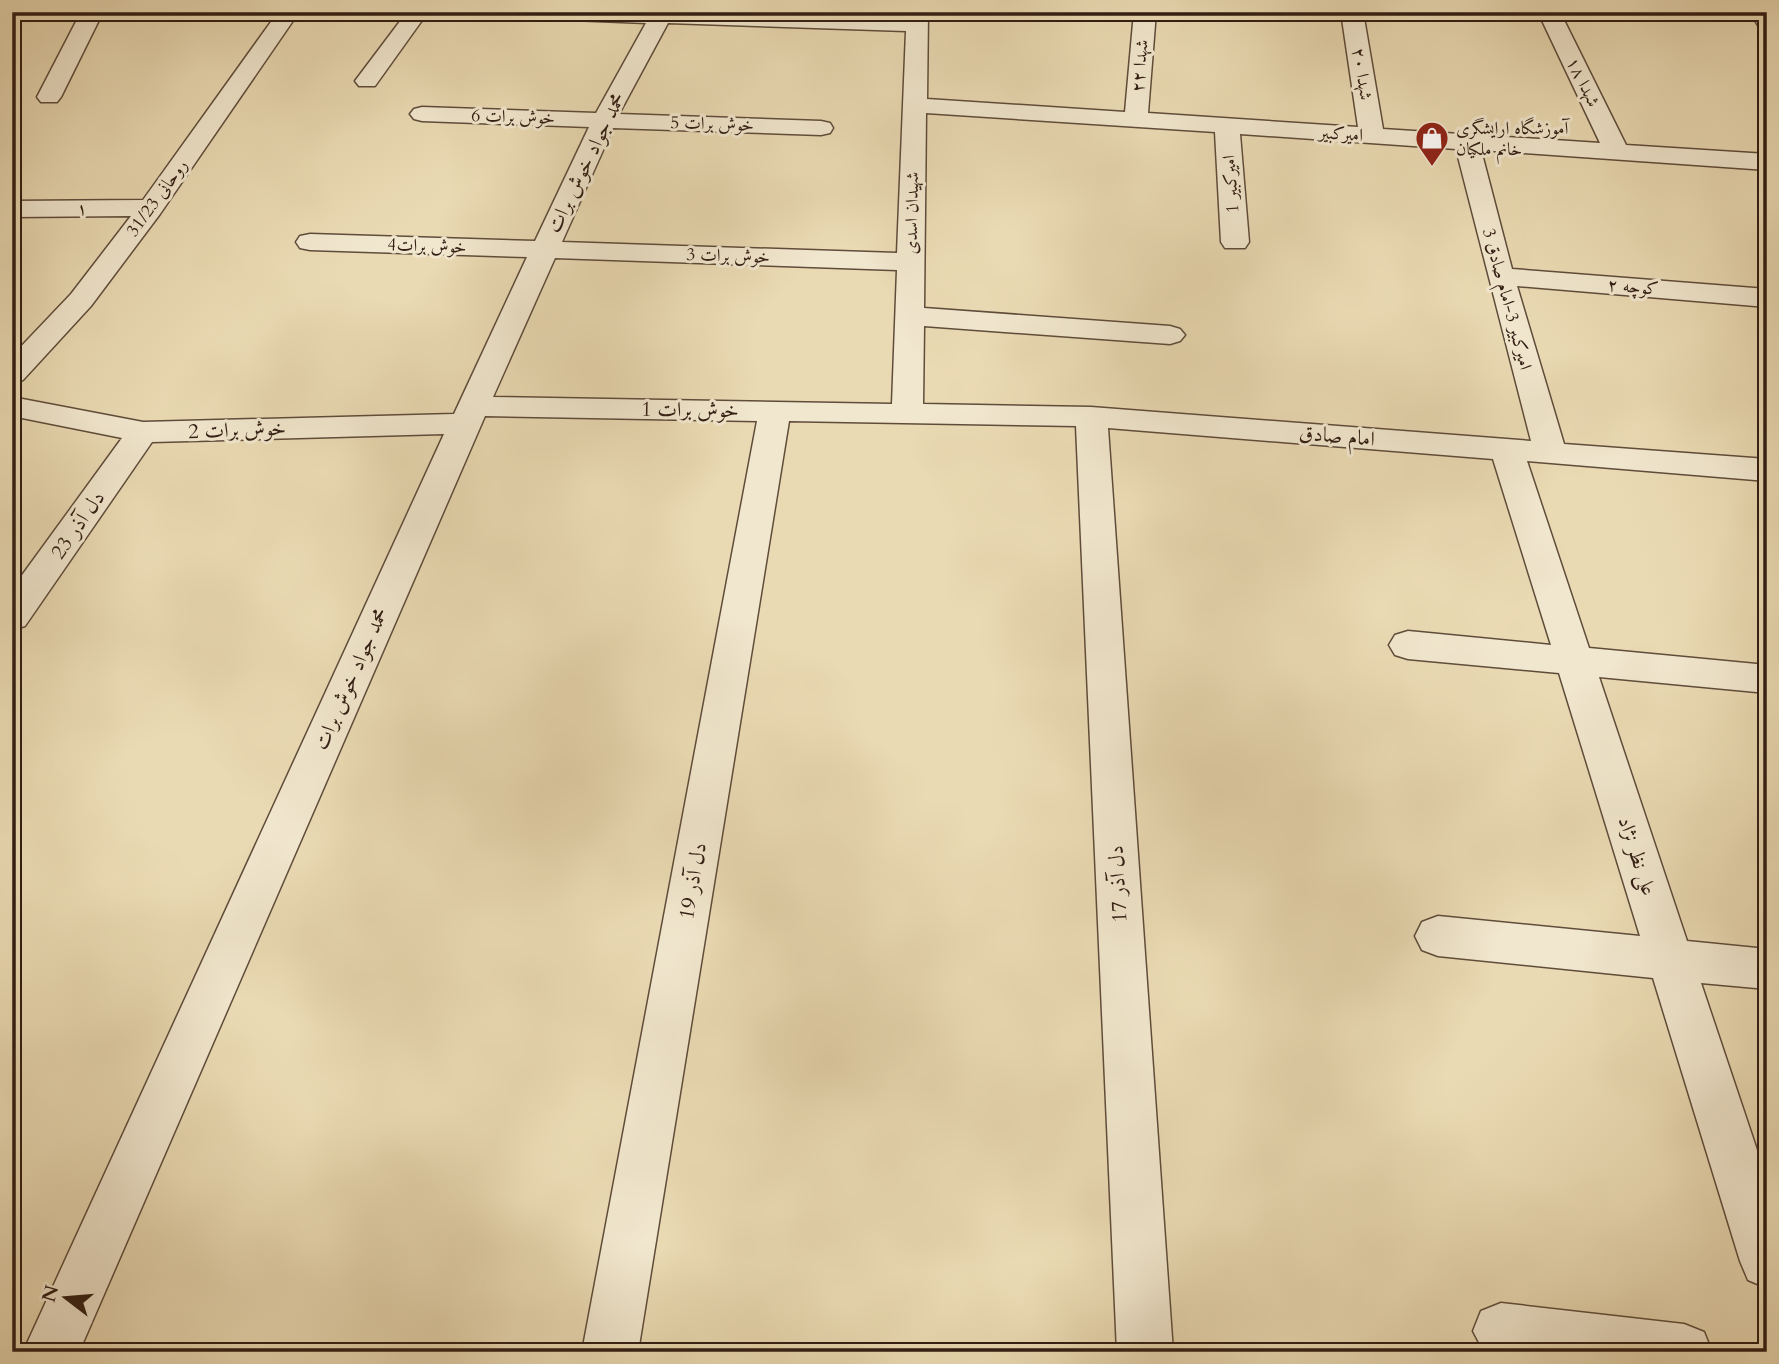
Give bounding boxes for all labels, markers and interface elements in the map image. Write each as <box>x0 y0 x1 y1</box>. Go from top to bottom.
street label: شهدا ۲۲ <box>1125 39 1155 93</box>
street label: شهدا ۲۰ <box>1346 46 1378 102</box>
street label: شهدا ۱۸ <box>1560 53 1606 111</box>
street label: محمد جواد خوش برات <box>539 88 633 238</box>
street label: خوش برات 6 <box>471 103 555 131</box>
street label: خوش برات 5 <box>670 110 754 138</box>
place label: آموزشگاه ارایشگری خانم ملکیان <box>1456 116 1570 165</box>
shop icon: آموزشگاه ارایشگری خانم ملکیان <box>1413 119 1451 168</box>
street label: امیرکبیر <box>1316 120 1364 148</box>
street label: روحانی 31/23 <box>120 154 194 242</box>
street label: امیرکبیر 1 <box>1216 154 1246 214</box>
street label: شهیدان اسدی <box>899 171 925 255</box>
street label: ۱ <box>77 196 87 222</box>
street label: امیرکبیر 3-امام صادق 3 <box>1473 225 1538 373</box>
street label: خوش برات4 <box>387 232 467 260</box>
street label: خوش برات 3 <box>686 242 770 270</box>
street label: کوچه ۲ <box>1606 272 1660 302</box>
street label: خوش برات 1 <box>641 395 739 425</box>
street label: خوش برات 2 <box>188 414 286 446</box>
street label: امام صادق <box>1298 418 1376 457</box>
street label: دل آذر 23 <box>44 485 112 565</box>
street label: محمد جواد خوش برات <box>307 603 395 755</box>
street label: علی نظر نژاد <box>1610 813 1663 900</box>
street label: دل آذر 19 <box>672 840 714 922</box>
street label: دل آذر 17 <box>1101 845 1135 923</box>
north arrow <box>32 1262 102 1332</box>
text: N <box>36 1282 66 1305</box>

